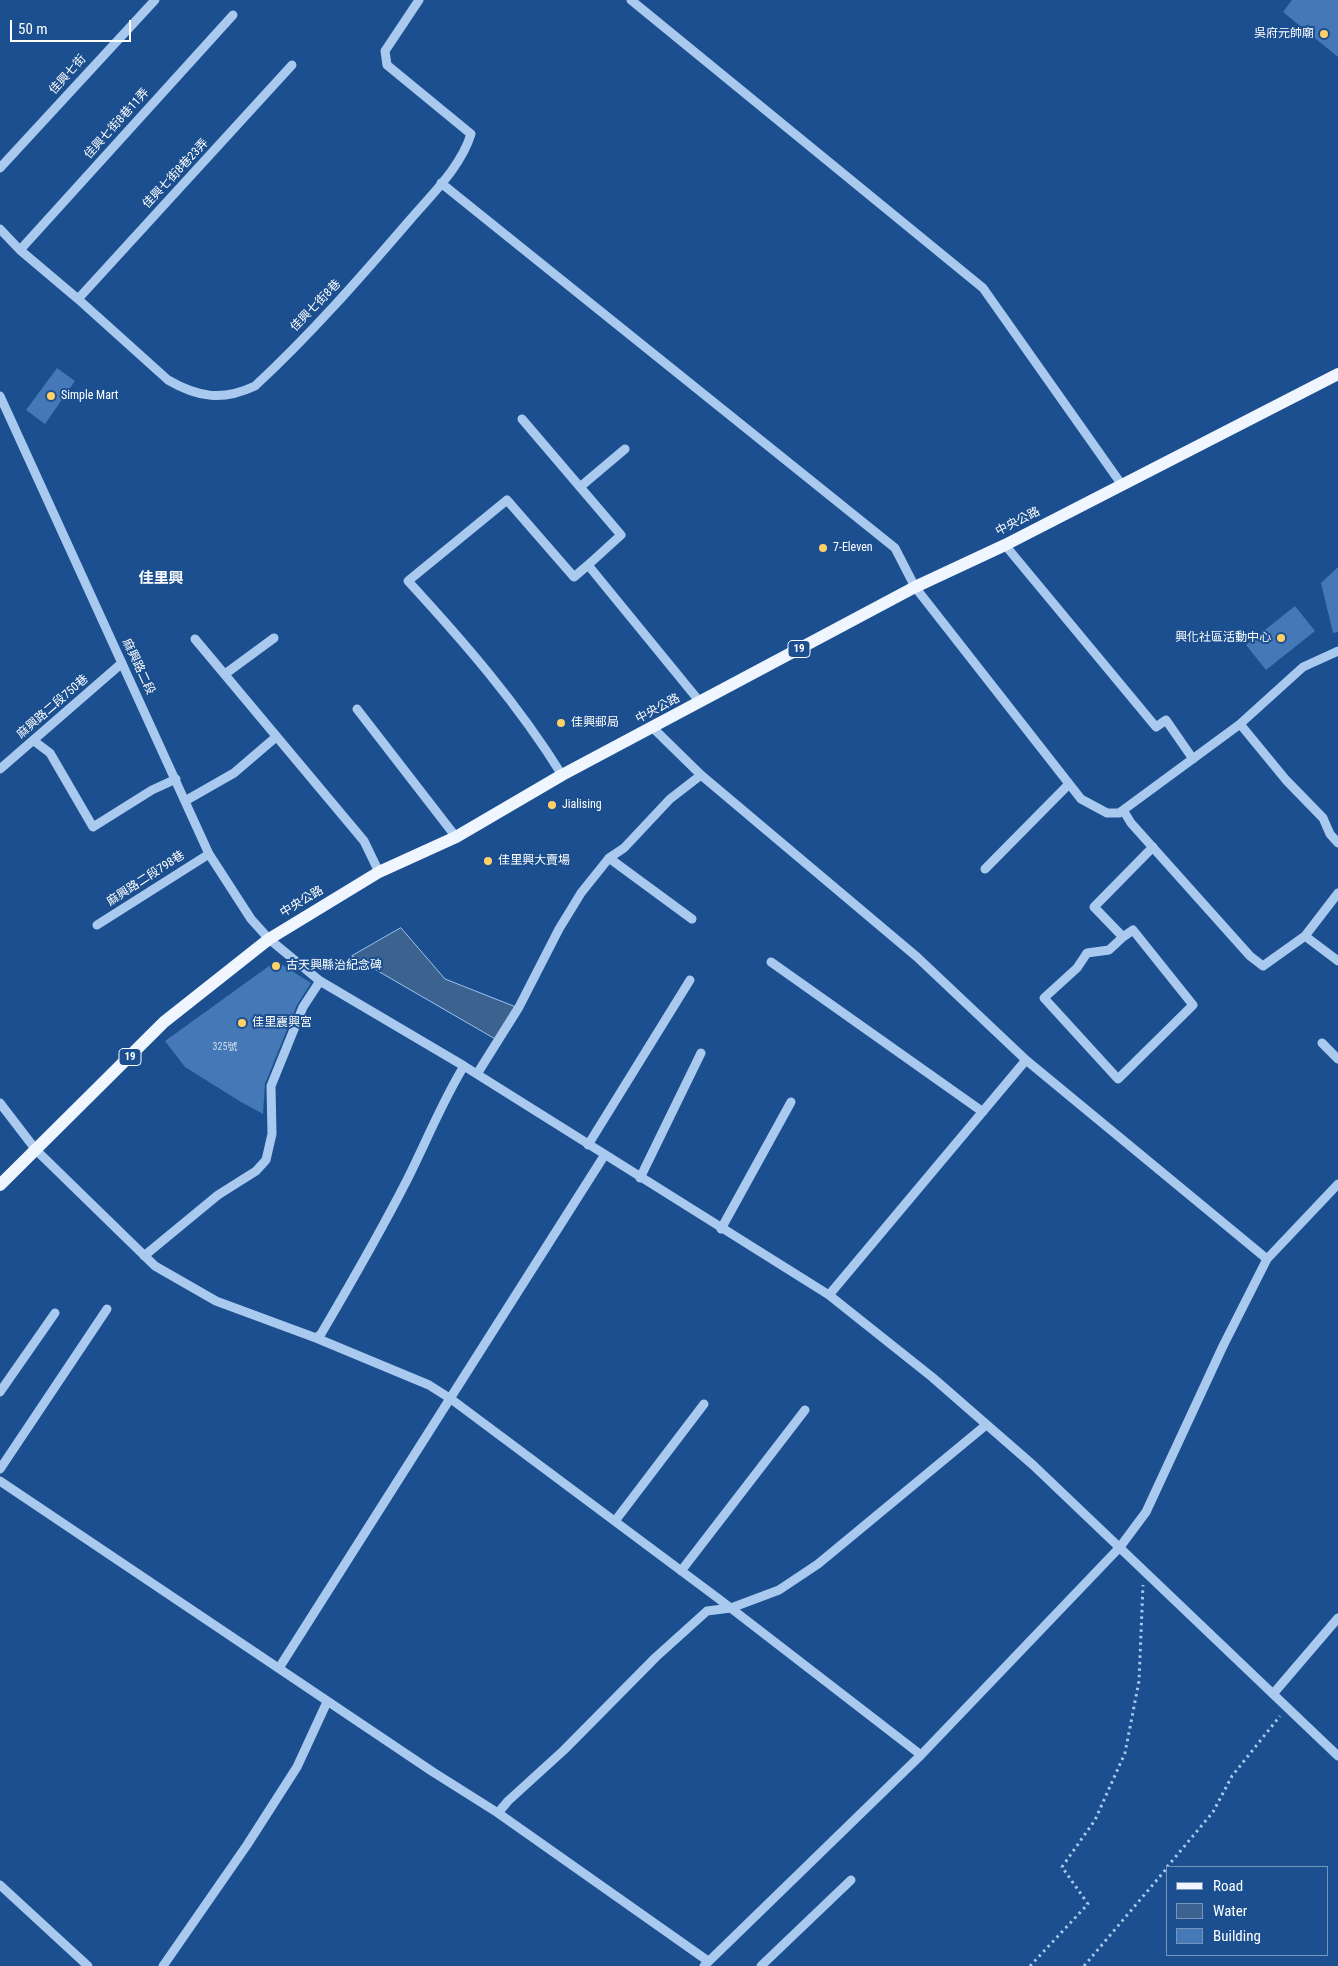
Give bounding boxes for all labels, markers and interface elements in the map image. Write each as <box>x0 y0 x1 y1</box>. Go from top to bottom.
scale bar <box>12 10 134 42</box>
text: 50 m <box>18 20 48 38</box>
place label: 吳府元帥廟 <box>1254 27 1314 41</box>
marker: 吳府元帥廟 <box>1318 28 1330 40</box>
street label: 佳興七街 <box>47 52 89 98</box>
street label: 佳興七街8巷11弄 <box>82 86 152 162</box>
street label: 佳興七街8巷23弄 <box>140 136 212 212</box>
street label: 佳興七街8巷 <box>288 277 344 335</box>
place label: Simple Mart <box>61 389 118 403</box>
marker: Simple Mart <box>45 390 57 402</box>
street label: 中央公路 <box>993 505 1043 539</box>
place label: 7-Eleven <box>833 541 873 555</box>
marker: 7-Eleven <box>817 542 829 554</box>
district label: 佳里興 <box>139 570 183 588</box>
place label: 興化社區活動中心 <box>1175 631 1271 645</box>
marker: 興化社區活動中心 <box>1275 632 1287 644</box>
street label: 麻興路二段 <box>119 637 157 697</box>
road number: 19 <box>788 641 810 658</box>
street label: 麻興路二段750巷 <box>14 672 92 742</box>
street label: 中央公路 <box>633 691 683 727</box>
place label: 佳興郵局 <box>571 716 619 730</box>
marker: 佳興郵局 <box>555 717 567 729</box>
place label: Jialising <box>562 798 602 812</box>
marker: Jialising <box>546 799 558 811</box>
street label: 麻興路二段798巷 <box>104 849 188 909</box>
place label: 佳里興大賣場 <box>498 854 570 868</box>
marker: 佳里興大賣場 <box>482 855 494 867</box>
street label: 中央公路 <box>278 883 326 921</box>
place label: 古天興縣治紀念碑 <box>286 959 382 973</box>
marker: 古天興縣治紀念碑 <box>270 960 282 972</box>
place label: 佳里震興宮 <box>252 1016 312 1030</box>
marker: 佳里震興宮 <box>236 1017 248 1029</box>
house number: 325號 <box>213 1041 237 1053</box>
road number: 19 <box>119 1048 141 1066</box>
legend <box>1166 1866 1328 1956</box>
text: Road <box>1213 1877 1243 1895</box>
text: Water <box>1213 1902 1247 1920</box>
text: Building <box>1213 1927 1261 1945</box>

